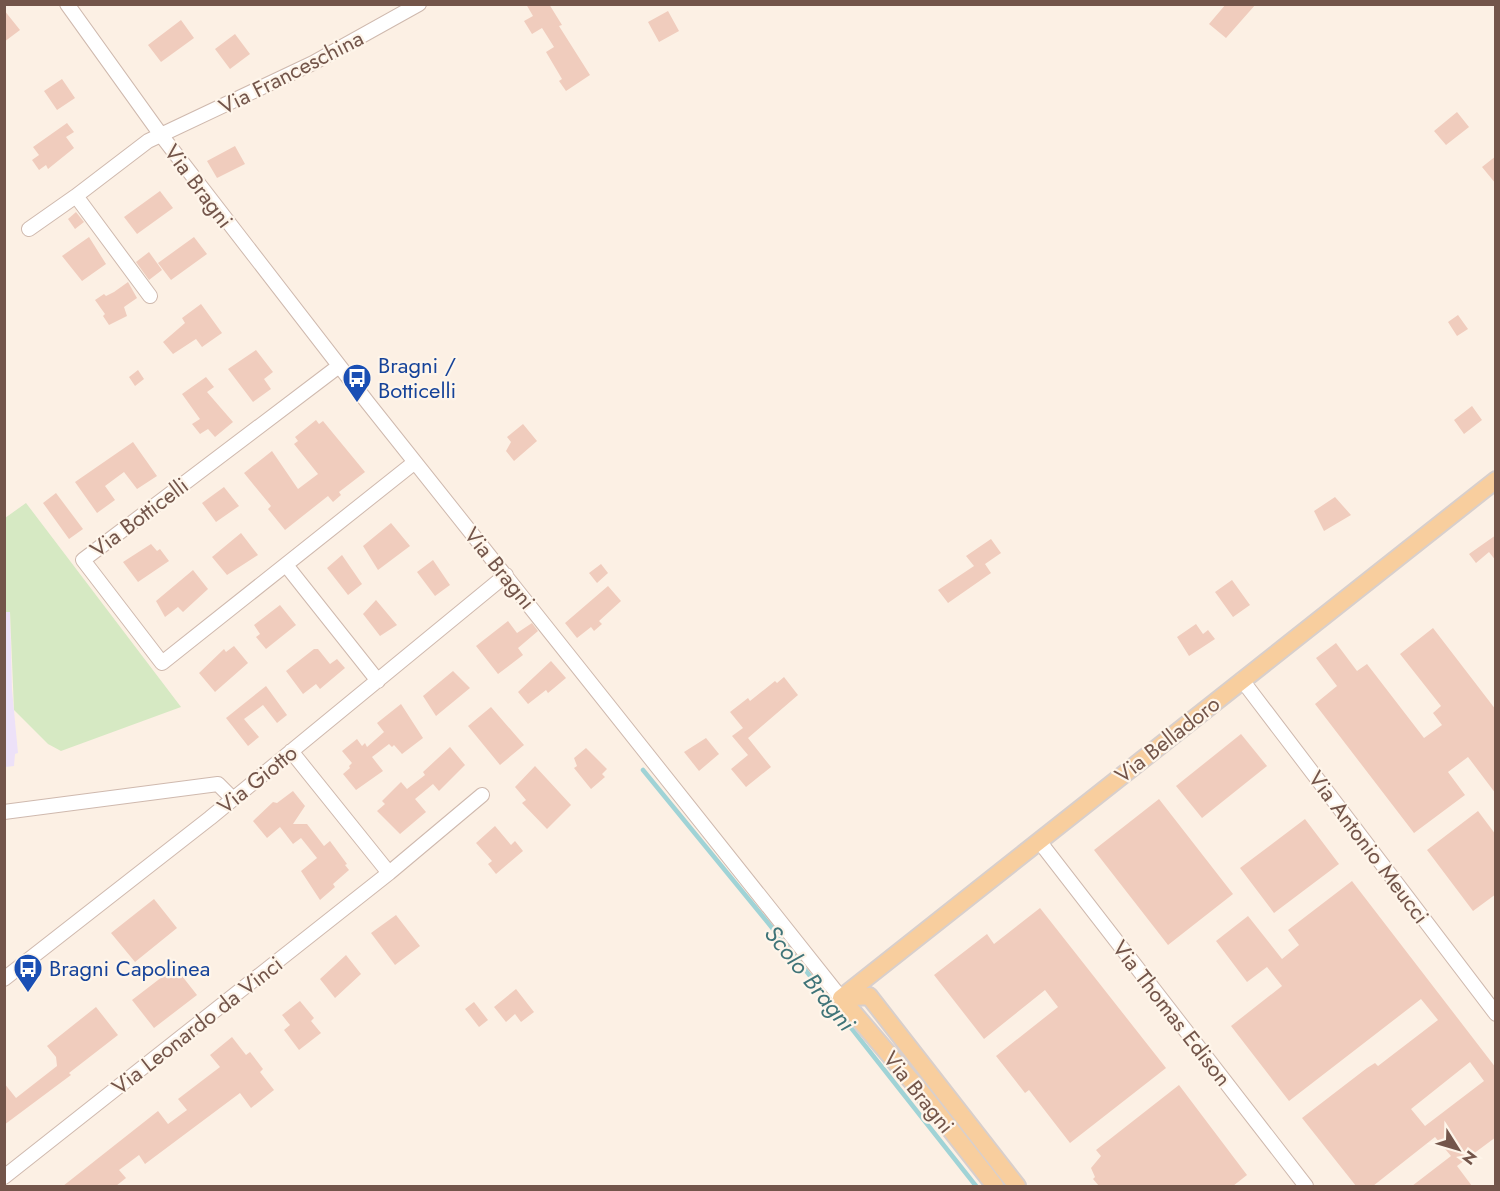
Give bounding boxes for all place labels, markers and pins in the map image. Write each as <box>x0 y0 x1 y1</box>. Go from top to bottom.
place label: Bragni / Botticelli <box>378 349 456 406</box>
bus stop icon: Bragni / Botticelli <box>341 362 373 404</box>
bus stop icon: Bragni Capolinea <box>12 952 44 994</box>
place label: Bragni Capolinea <box>49 952 210 984</box>

